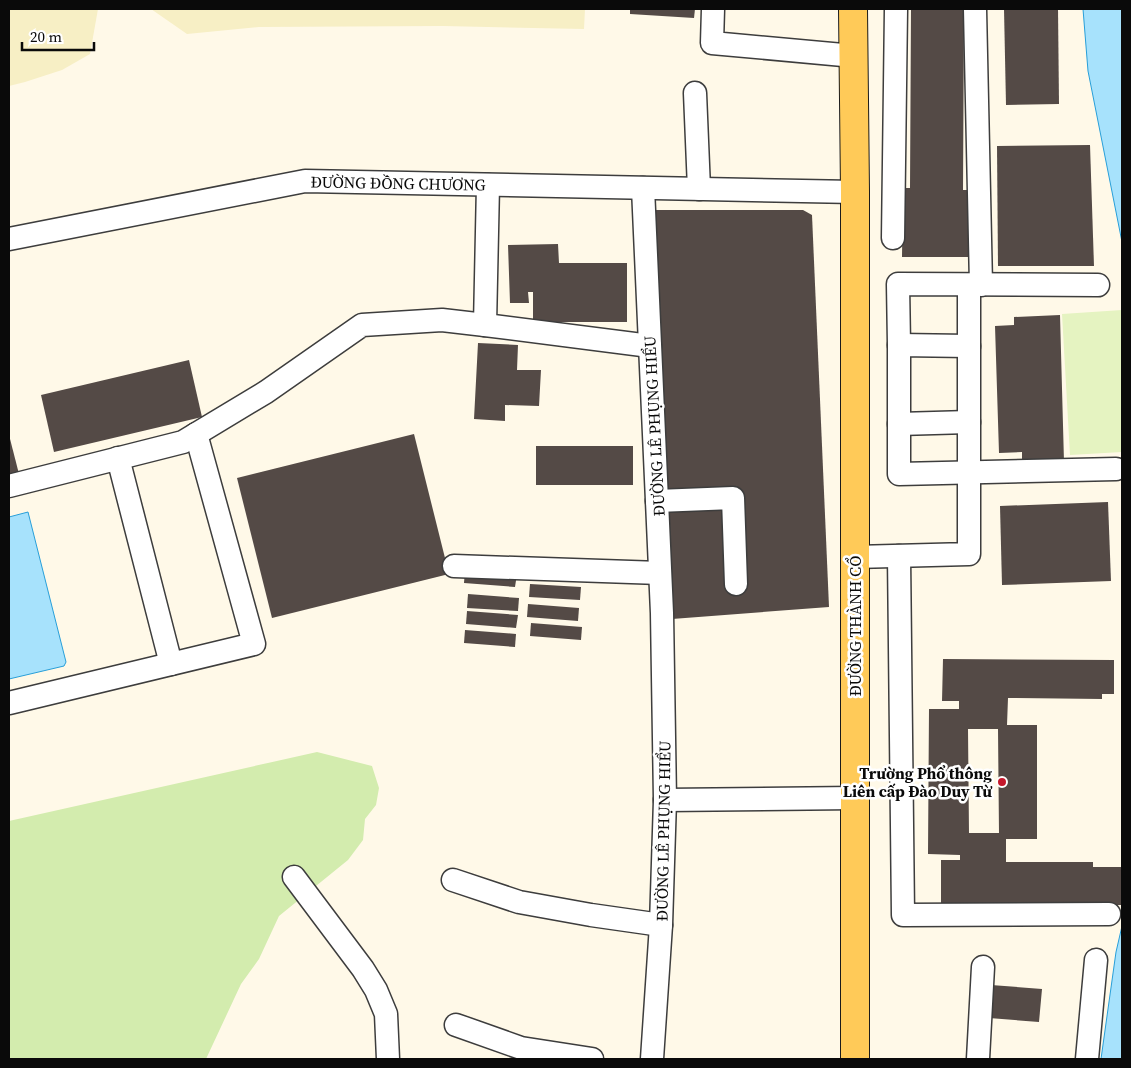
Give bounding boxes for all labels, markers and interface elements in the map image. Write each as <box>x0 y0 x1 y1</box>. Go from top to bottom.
scale bar <box>22 20 95 52</box>
text: 20 m <box>30 26 62 47</box>
street label: ĐƯỜNG ĐỒNG CHƯƠNG <box>310 170 486 196</box>
street label: ĐƯỜNG LÊ PHỤNG HIỂU <box>638 335 670 517</box>
street label: ĐƯỜNG THÀNH CỔ <box>844 555 866 697</box>
street label: ĐƯỜNG LÊ PHỤNG HIỂU <box>650 740 676 922</box>
place label: Trường Phổ thông Liên cấp Đào Duy Từ <box>843 762 993 802</box>
marker: Trường Phổ thông Liên cấp Đào Duy Từ <box>996 776 1008 788</box>

